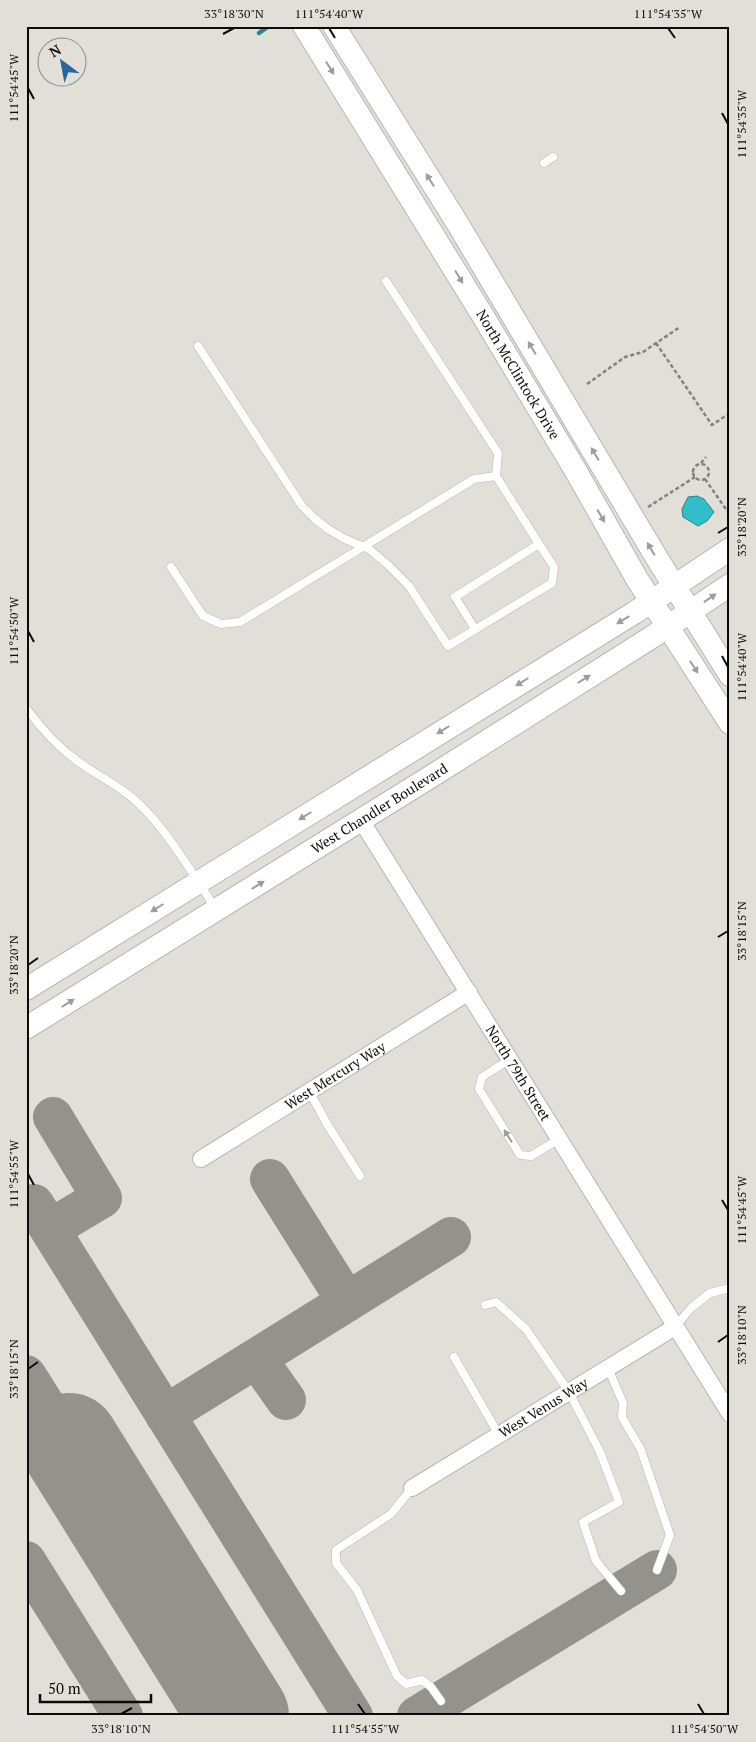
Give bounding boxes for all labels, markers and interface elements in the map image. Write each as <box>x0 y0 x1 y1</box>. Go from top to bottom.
text: 33°18'30"N <box>204 6 264 21</box>
text: 111°54'40"W <box>295 6 364 21</box>
text: 111°54'35"W <box>634 6 703 21</box>
north arrow <box>38 38 88 88</box>
text: N <box>45 39 65 61</box>
text: 111°54'45"W <box>6 53 21 122</box>
one-way arrow <box>325 61 334 74</box>
text: 111°54'35"W <box>734 89 749 158</box>
one-way arrow <box>425 173 435 187</box>
one-way arrow <box>454 270 463 283</box>
street label: North McClintock Drive <box>472 306 565 443</box>
one-way arrow <box>528 340 536 355</box>
one-way arrow <box>591 446 599 461</box>
text: 33°18'20"N <box>734 497 749 557</box>
one-way arrow <box>597 508 605 523</box>
one-way arrow <box>646 542 655 555</box>
one-way arrow <box>703 593 717 603</box>
text: 111°54'50"W <box>6 596 21 665</box>
one-way arrow <box>616 615 629 624</box>
text: 111°54'40"W <box>734 632 749 701</box>
one-way arrow <box>689 661 699 674</box>
one-way arrow <box>578 675 591 684</box>
one-way arrow <box>515 677 528 686</box>
one-way arrow <box>436 726 449 735</box>
street label: West Chandler Boulevard <box>307 758 451 858</box>
one-way arrow <box>298 811 311 820</box>
one-way arrow <box>252 880 265 889</box>
text: 33°18'15"N <box>734 901 749 961</box>
one-way arrow <box>150 903 163 912</box>
text: 33°18'20"N <box>6 935 21 995</box>
one-way arrow <box>61 998 74 1007</box>
street label: North 79th Street <box>482 1021 556 1125</box>
street label: West Mercury Way <box>281 1036 390 1114</box>
one-way arrow <box>504 1129 513 1142</box>
text: 111°54'55"W <box>6 1139 21 1208</box>
text: 111°54'45"W <box>734 1175 749 1244</box>
text: 33°18'10"N <box>734 1305 749 1365</box>
text: 33°18'15"N <box>6 1339 21 1399</box>
street label: West Venus Way <box>495 1372 592 1442</box>
scale bar <box>40 1672 151 1704</box>
text: 50 m <box>48 1678 81 1698</box>
text: 33°18'10"N <box>91 1721 151 1736</box>
text: 111°54'55"W <box>331 1721 400 1736</box>
text: 111°54'50"W <box>670 1721 739 1736</box>

